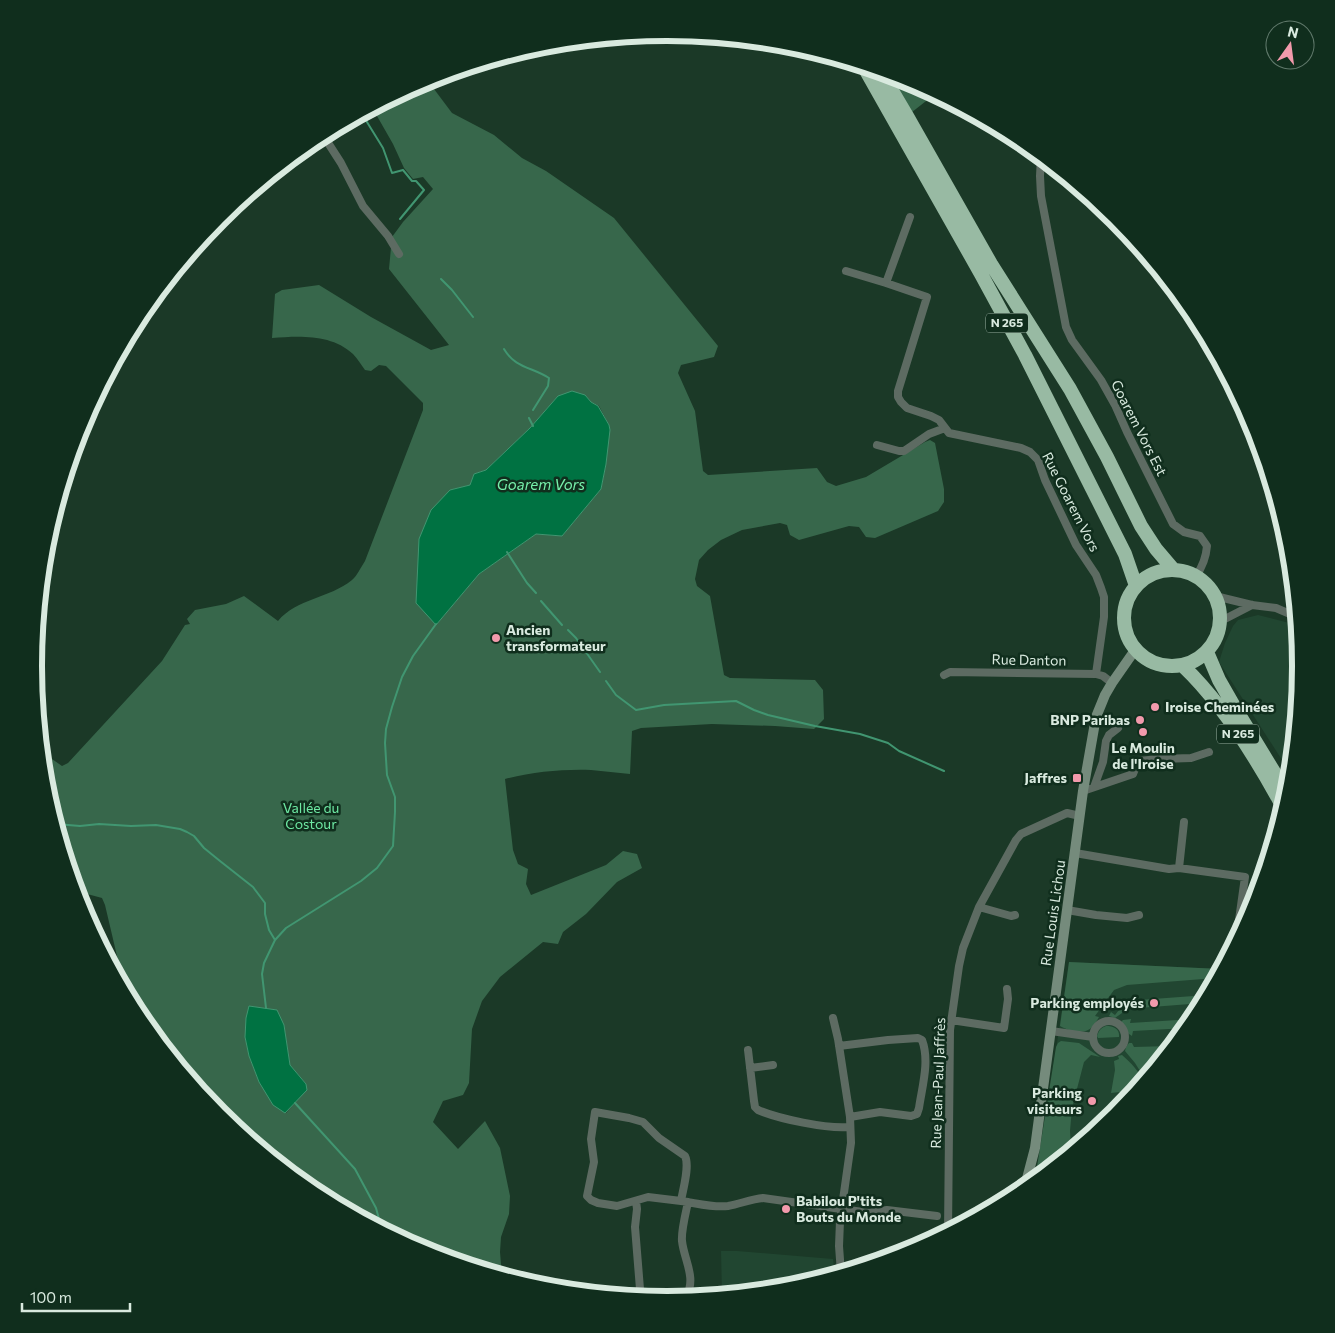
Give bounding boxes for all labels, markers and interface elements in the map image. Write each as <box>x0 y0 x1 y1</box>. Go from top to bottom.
north arrow <box>1265 20 1315 70</box>
text: N <box>1286 22 1300 41</box>
road number: N 265 <box>986 314 1028 332</box>
street label: Goarem Vors Est <box>1108 377 1171 479</box>
street label: Rue Goarem Vors <box>1039 449 1104 554</box>
water label: Goarem Vors <box>497 475 585 493</box>
place label: Ancien transformateur <box>506 621 606 654</box>
marker: Ancien transformateur <box>490 632 502 644</box>
street label: Rue Danton <box>991 650 1067 669</box>
place label: Iroise Cheminées <box>1165 698 1275 715</box>
marker: Iroise Cheminées <box>1149 701 1161 713</box>
place label: BNP Paribas <box>1050 711 1130 728</box>
marker: BNP Paribas <box>1134 714 1146 726</box>
road number: N 265 <box>1217 724 1259 744</box>
marker: Le Moulin de l'Iroise <box>1137 726 1149 738</box>
place label: Le Moulin de l'Iroise <box>1111 739 1175 772</box>
place label: Jaffres <box>1025 769 1067 786</box>
marker: Jaffres <box>1071 772 1083 784</box>
park label: Vallée du Costour <box>283 799 339 832</box>
street label: Rue Louis Lichou <box>1037 859 1068 967</box>
place label: Parking employés <box>1030 994 1144 1011</box>
marker: Parking employés <box>1148 997 1160 1009</box>
street label: Rue Jean-Paul Jaffrès <box>927 1017 948 1149</box>
place label: Parking visiteurs <box>1027 1084 1082 1117</box>
marker: Parking visiteurs <box>1086 1095 1098 1107</box>
place label: Babilou P'tits Bouts du Monde <box>796 1192 901 1225</box>
marker: Babilou P'tits Bouts du Monde <box>780 1203 792 1215</box>
scale bar <box>22 1280 130 1312</box>
text: 100 m <box>30 1288 72 1306</box>

